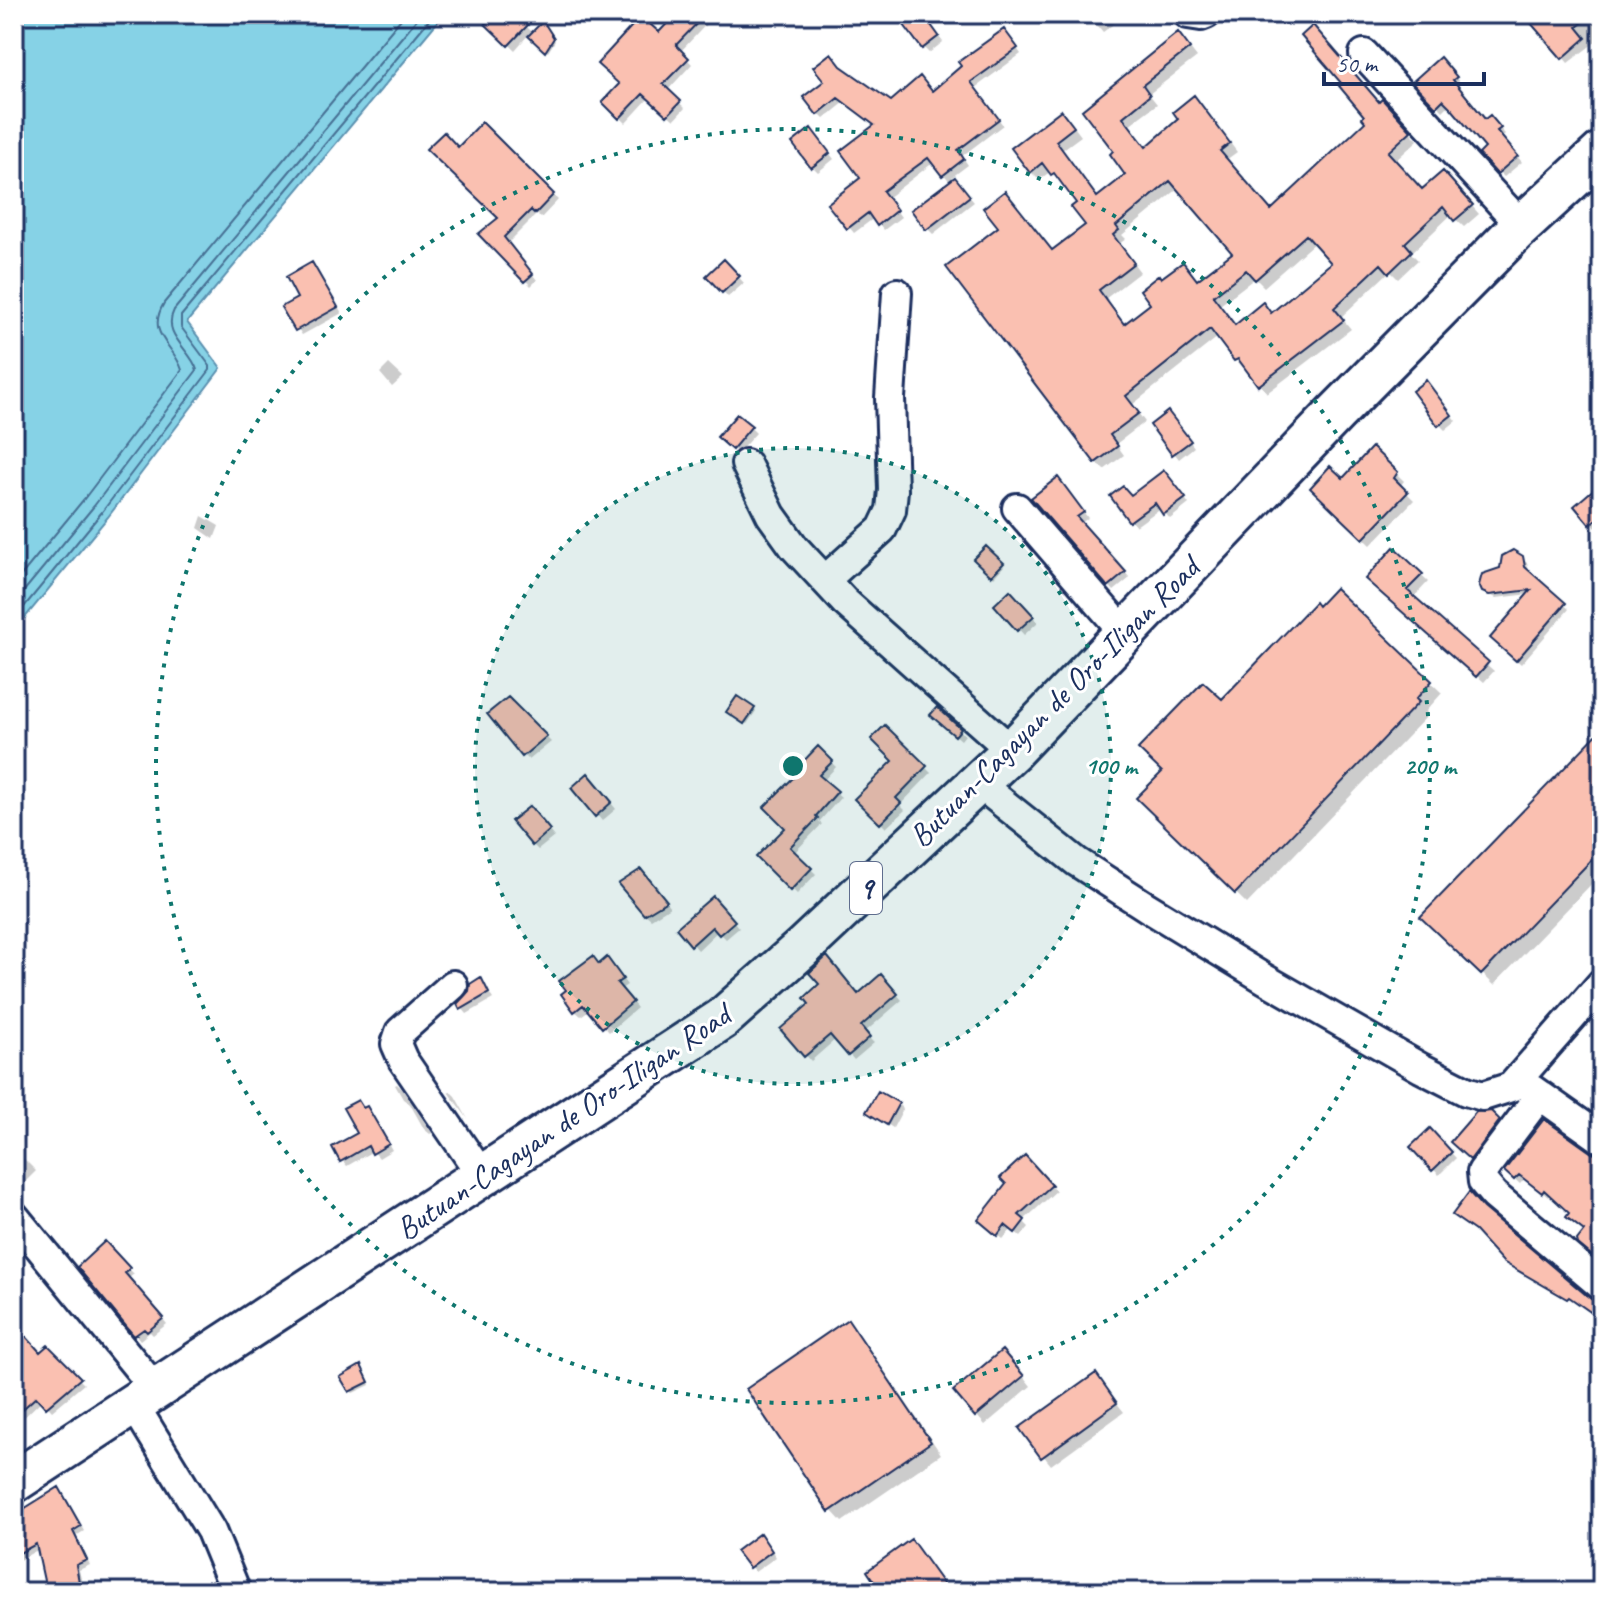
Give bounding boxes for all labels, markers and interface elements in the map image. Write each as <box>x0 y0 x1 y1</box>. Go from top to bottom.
scale bar <box>1324 36 1484 86</box>
text: 50 m <box>1336 49 1379 79</box>
street label: Butuan-Cagayan de Oro-Iligan Road <box>900 545 1211 856</box>
text: 100 m <box>1085 751 1139 781</box>
text: 200 m <box>1404 751 1458 781</box>
centre of rings <box>779 752 807 780</box>
road number: 9 <box>850 862 882 914</box>
street label: Butuan-Cagayan de Oro-Iligan Road <box>388 992 741 1249</box>

